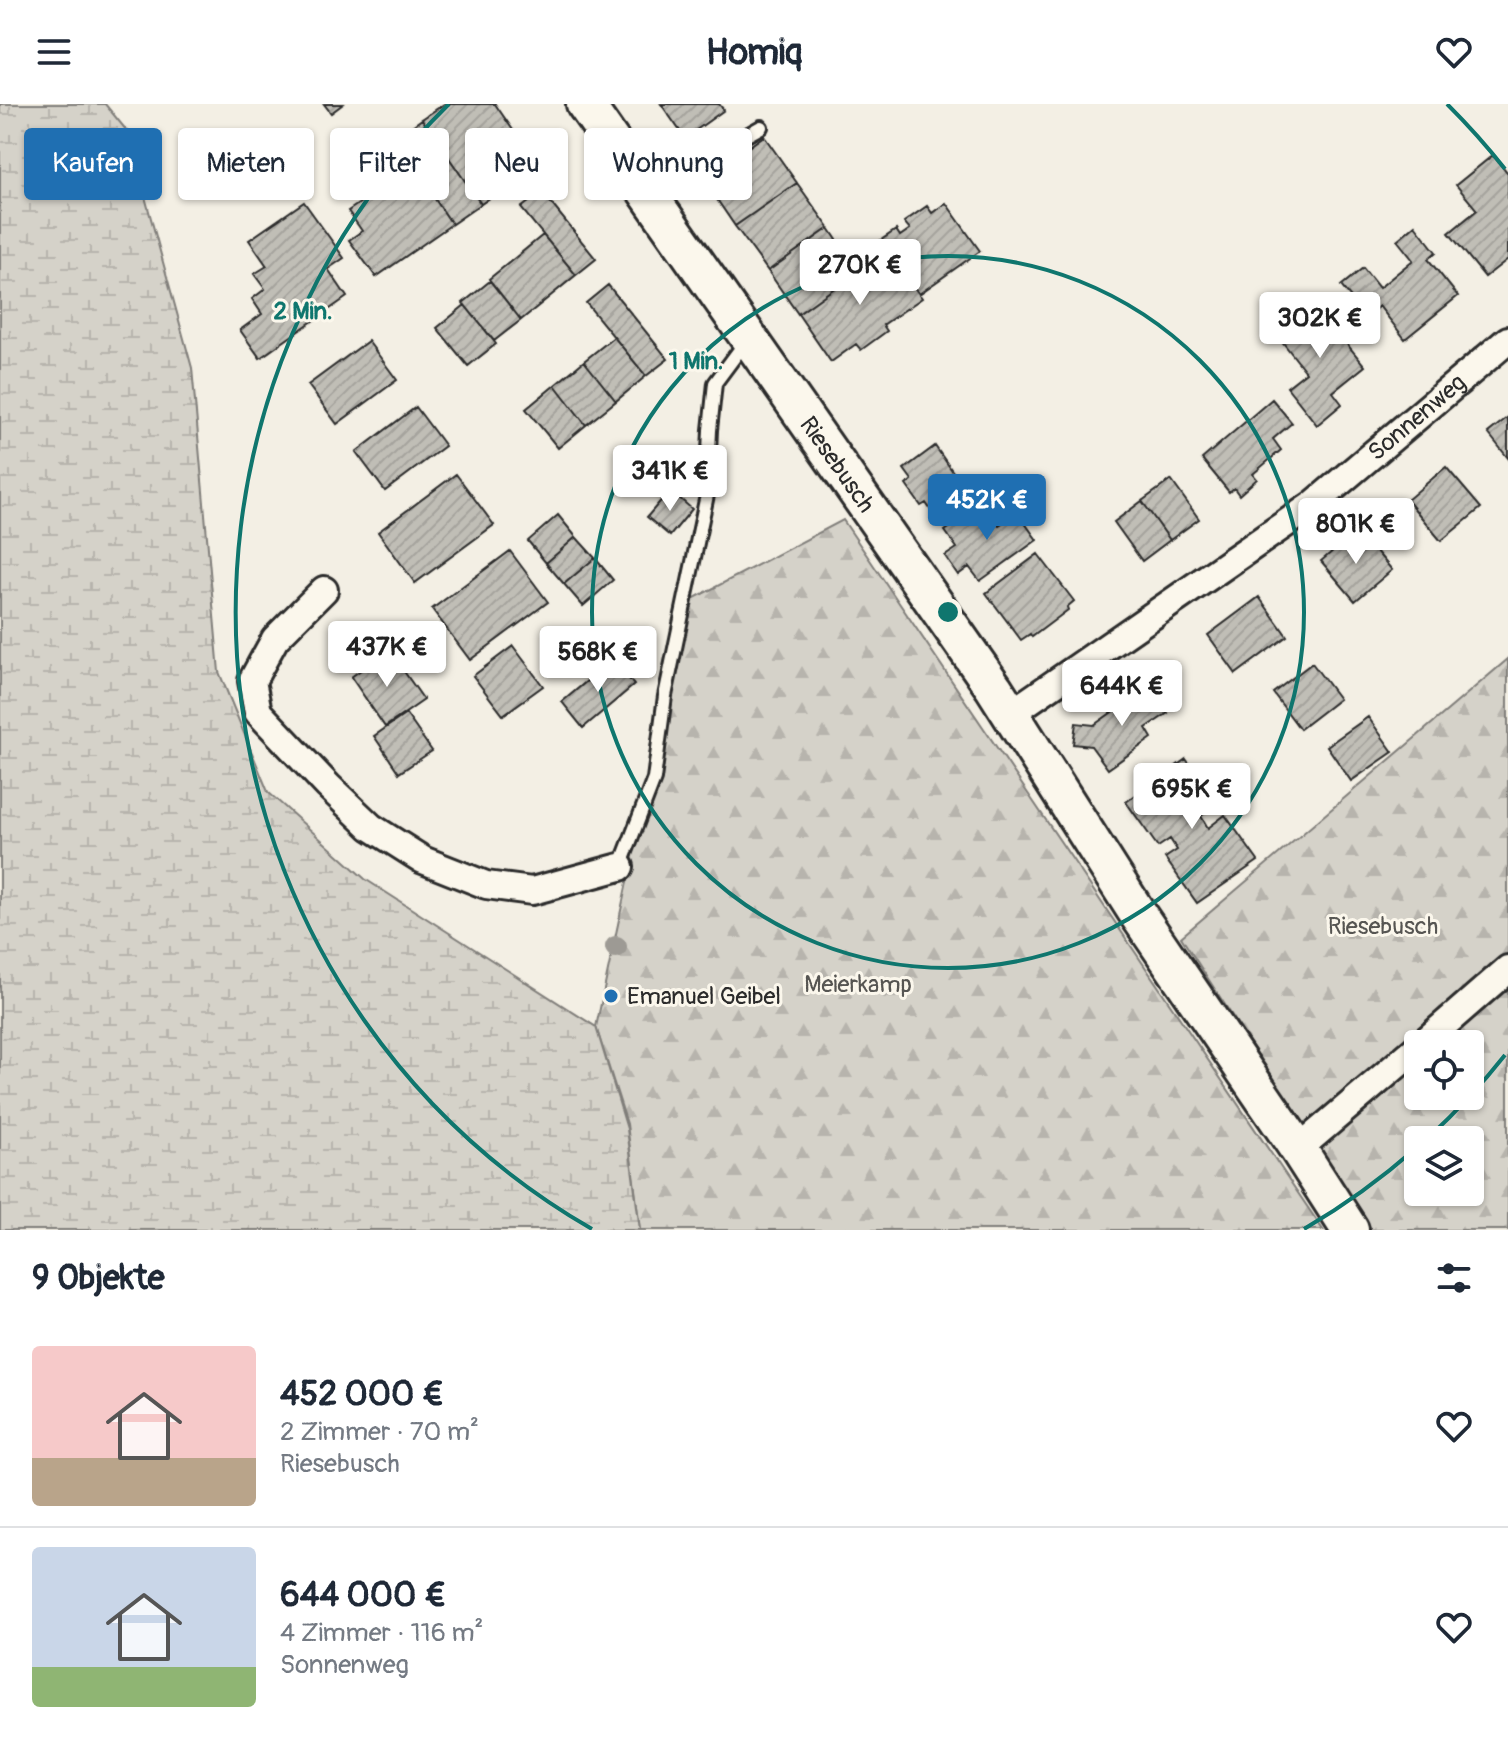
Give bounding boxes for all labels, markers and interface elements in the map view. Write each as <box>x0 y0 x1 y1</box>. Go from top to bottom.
icon: menu <box>32 30 76 74</box>
text: Homiq <box>706 30 802 75</box>
icon: heart <box>1432 30 1476 74</box>
chip: Kaufen <box>24 128 162 200</box>
chip: Mieten <box>178 128 314 200</box>
chip: Filter <box>330 128 449 200</box>
chip: Neu <box>465 128 568 200</box>
chip: Wohnung <box>584 128 752 200</box>
pin: 270K € <box>795 239 925 307</box>
text: 270K € <box>818 249 902 281</box>
pin: 302K € <box>1255 292 1385 360</box>
text: 2 Min. <box>274 297 332 326</box>
text: 302K € <box>1277 302 1363 334</box>
text: 1 Min. <box>669 347 723 376</box>
street label: Sonnenweg <box>1362 368 1472 467</box>
street label: Riesebusch <box>793 411 881 518</box>
pin: 341K € <box>605 445 735 513</box>
text: 341K € <box>631 455 709 487</box>
pin: 452K € <box>922 474 1052 542</box>
text: 452K € <box>946 484 1028 516</box>
pin: 801K € <box>1291 498 1421 566</box>
text: 801K € <box>1316 508 1396 540</box>
centre of rings <box>934 598 962 626</box>
pin: 437K € <box>322 621 452 689</box>
pin: 568K € <box>533 626 663 694</box>
text: 437K € <box>346 631 428 663</box>
text: 568K € <box>558 636 638 668</box>
pin: 644K € <box>1057 660 1187 728</box>
text: 644K € <box>1080 670 1164 702</box>
pin: 695K € <box>1127 763 1257 831</box>
text: 695K € <box>1151 773 1233 805</box>
park label: Riesebusch <box>1328 912 1438 941</box>
park label: Meierkamp <box>804 970 912 999</box>
place label: Emanuel Geibel <box>627 982 781 1011</box>
marker: Emanuel Geibel <box>602 987 620 1005</box>
map controls <box>1404 1030 1484 1206</box>
button: locate <box>1404 1030 1484 1110</box>
button: layers <box>1404 1126 1484 1206</box>
icon: filters <box>1432 1256 1476 1300</box>
text: 9 Objekte <box>32 1257 164 1300</box>
text: 452 000 € <box>280 1373 444 1416</box>
icon: home <box>96 1378 192 1474</box>
icon: heart <box>1432 1404 1476 1448</box>
text: 2 Zimmer · 70 m² <box>280 1416 479 1448</box>
text: Riesebusch <box>280 1448 400 1480</box>
text: 644 000 € <box>280 1574 446 1617</box>
icon: home <box>96 1579 192 1675</box>
icon: heart <box>1432 1605 1476 1649</box>
text: 4 Zimmer · 116 m² <box>280 1617 484 1649</box>
text: Sonnenweg <box>280 1649 409 1681</box>

